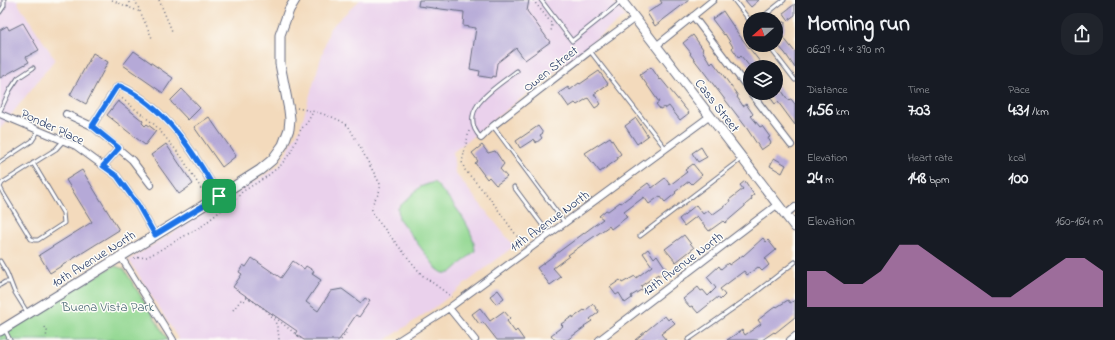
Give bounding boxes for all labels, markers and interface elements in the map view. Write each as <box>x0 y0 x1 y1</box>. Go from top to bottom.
text: Morning run <box>807 9 910 41</box>
north arrow <box>743 12 783 52</box>
map controls <box>743 12 783 100</box>
button: share <box>1061 13 1103 55</box>
text: 06:29 · 4 × 390 m <box>807 40 885 59</box>
street label: Owen Street <box>519 41 583 97</box>
button: layers <box>743 60 783 100</box>
street label: Cass Street <box>690 75 744 137</box>
text: Distance <box>807 82 848 98</box>
text: Time <box>908 82 929 98</box>
text: Pace <box>1008 82 1030 98</box>
text: 1.56 <box>807 98 833 123</box>
text: 7:03 <box>908 98 930 123</box>
text: 4:31 <box>1008 98 1029 123</box>
street label: Ponder Place <box>18 104 87 150</box>
text: km <box>833 104 849 120</box>
text: /km <box>1029 104 1049 120</box>
text: Elevation <box>807 150 847 166</box>
text: Heart rate <box>908 150 953 166</box>
text: kcal <box>1008 150 1026 166</box>
text: 24 <box>807 166 822 191</box>
text: 148 <box>908 166 926 191</box>
text: 100 <box>1008 166 1028 191</box>
text: m <box>822 172 834 188</box>
text: bpm <box>926 172 950 188</box>
pin <box>202 179 236 213</box>
icon: arrive <box>208 185 230 207</box>
street label: 11th Avenue North <box>506 186 594 257</box>
text: Elevation <box>807 212 855 231</box>
text: 160–164 m <box>1055 212 1103 231</box>
street label: 10th Avenue North <box>48 226 139 293</box>
street label: 12th Avenue North <box>639 228 727 301</box>
park label: Buena Vista Park <box>61 298 155 317</box>

